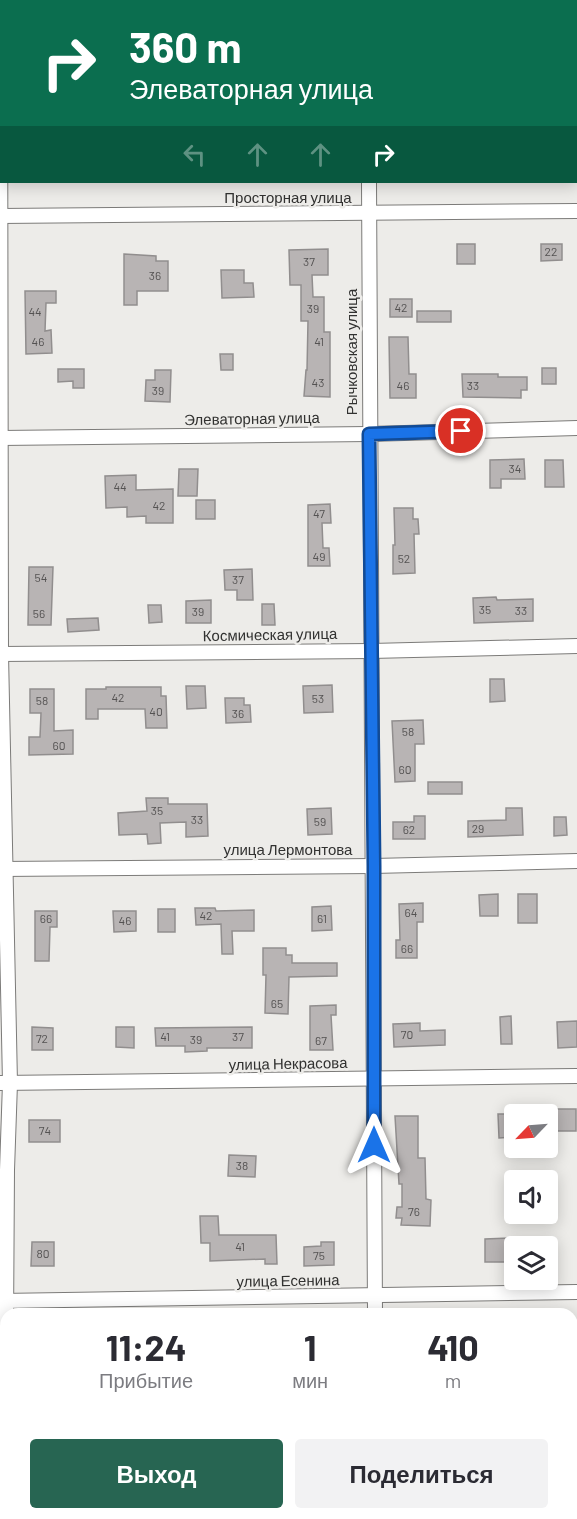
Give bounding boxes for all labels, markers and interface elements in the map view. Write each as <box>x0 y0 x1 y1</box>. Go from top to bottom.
text: 360 m <box>129 21 242 71</box>
icon: right <box>30 24 108 102</box>
text: Элеваторная улица <box>129 72 373 104</box>
icon: left <box>178 138 211 171</box>
icon: ahead <box>241 138 274 171</box>
icon: ahead <box>304 138 337 171</box>
icon: right <box>367 138 400 171</box>
street label: Просторная улица <box>224 188 352 206</box>
house number: 22 <box>545 244 557 258</box>
house number: 37 <box>303 254 315 268</box>
house number: 36 <box>149 268 161 282</box>
street label: Рычковская улица <box>342 288 360 415</box>
house number: 42 <box>394 300 408 314</box>
house number: 39 <box>307 301 319 315</box>
house number: 44 <box>28 304 42 318</box>
house number: 46 <box>32 334 44 348</box>
house number: 41 <box>314 334 324 348</box>
house number: 43 <box>312 375 324 389</box>
house number: 46 <box>397 378 409 392</box>
house number: 33 <box>467 378 479 392</box>
house number: 39 <box>152 383 164 397</box>
pin <box>435 405 486 456</box>
street label: Элеваторная улица <box>184 408 321 428</box>
icon: arrive <box>444 414 477 447</box>
house number: 34 <box>509 461 521 475</box>
house number: 44 <box>113 479 127 493</box>
house number: 42 <box>152 498 166 512</box>
house number: 47 <box>313 506 325 520</box>
house number: 49 <box>313 549 325 563</box>
house number: 52 <box>398 551 410 565</box>
house number: 54 <box>35 570 47 584</box>
house number: 37 <box>232 572 244 586</box>
house number: 35 <box>479 602 491 616</box>
house number: 33 <box>515 603 527 617</box>
house number: 39 <box>192 604 204 618</box>
house number: 56 <box>33 606 45 620</box>
street label: Космическая улица <box>203 624 338 644</box>
house number: 42 <box>111 690 125 704</box>
house number: 53 <box>312 691 324 705</box>
house number: 58 <box>36 693 48 707</box>
house number: 40 <box>149 704 163 718</box>
house number: 36 <box>232 706 244 720</box>
house number: 58 <box>402 724 414 738</box>
house number: 60 <box>53 738 65 752</box>
house number: 60 <box>399 762 411 776</box>
house number: 35 <box>151 803 163 817</box>
house number: 33 <box>191 812 203 826</box>
house number: 59 <box>314 814 326 828</box>
house number: 29 <box>472 821 484 835</box>
house number: 62 <box>403 822 415 836</box>
street label: улица Лермонтова <box>224 840 353 858</box>
house number: 64 <box>405 905 417 919</box>
house number: 42 <box>199 908 213 922</box>
house number: 66 <box>40 911 52 925</box>
house number: 61 <box>317 911 327 925</box>
house number: 46 <box>119 913 131 927</box>
house number: 66 <box>401 941 413 955</box>
house number: 65 <box>271 996 283 1010</box>
house number: 70 <box>401 1027 413 1041</box>
house number: 41 <box>160 1029 170 1043</box>
house number: 37 <box>232 1029 244 1043</box>
house number: 72 <box>36 1031 48 1045</box>
house number: 39 <box>190 1032 202 1046</box>
house number: 67 <box>315 1033 327 1047</box>
street label: улица Некрасова <box>228 1053 348 1073</box>
north arrow <box>504 1104 558 1158</box>
map controls <box>504 1104 558 1290</box>
position arrow <box>342 1113 406 1177</box>
house number: 74 <box>39 1123 51 1137</box>
house number: 38 <box>236 1158 248 1172</box>
button: sound <box>504 1170 558 1224</box>
house number: 76 <box>408 1204 420 1218</box>
button: layers <box>504 1236 558 1290</box>
house number: 41 <box>235 1239 245 1253</box>
house number: 80 <box>36 1246 50 1260</box>
house number: 75 <box>313 1248 325 1262</box>
street label: улица Есенина <box>236 1270 340 1290</box>
text: 11:24 <box>106 1325 186 1368</box>
text: 1 <box>304 1325 317 1368</box>
text: 410 <box>427 1325 479 1368</box>
text: Прибытие <box>99 1368 193 1392</box>
text: мин <box>292 1368 328 1392</box>
text: m <box>445 1368 461 1392</box>
button: Выход <box>30 1439 283 1508</box>
button: Поделиться <box>295 1439 548 1508</box>

